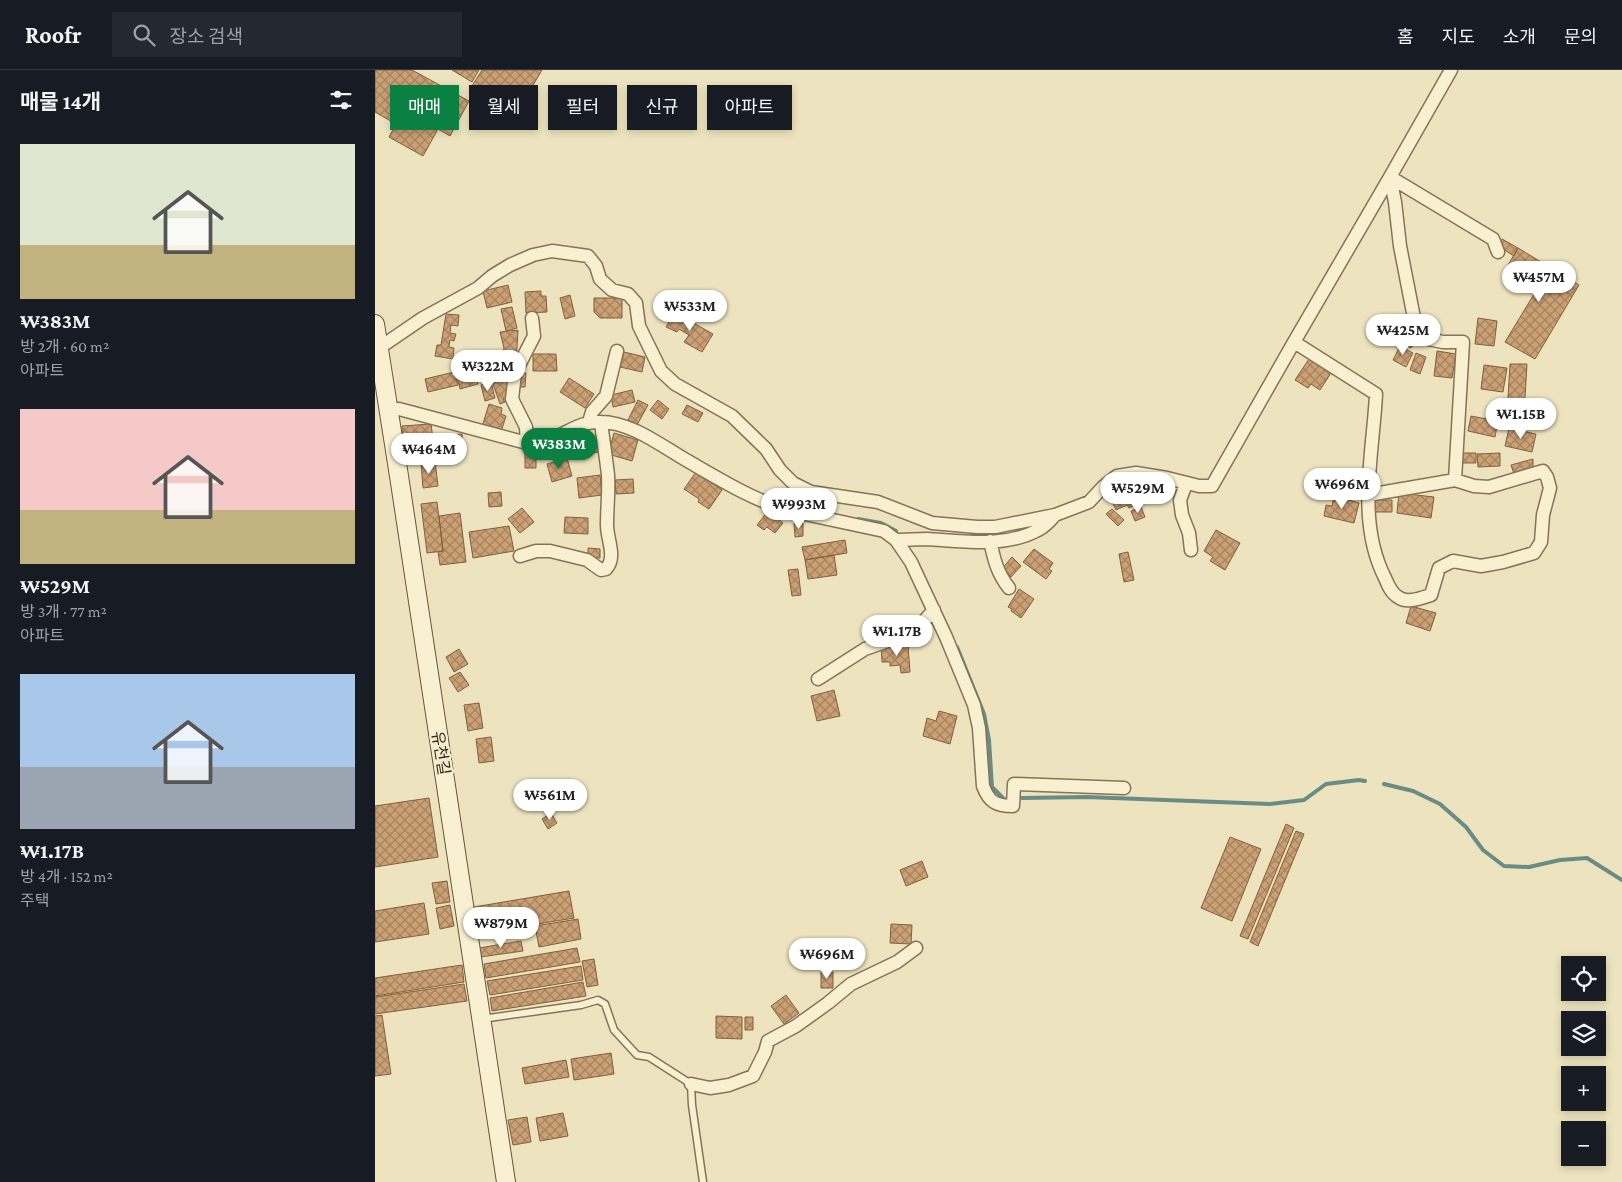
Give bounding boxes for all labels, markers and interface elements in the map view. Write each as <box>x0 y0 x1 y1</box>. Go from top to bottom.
search box <box>112 12 462 57</box>
text: Roofr <box>25 21 82 48</box>
icon: search <box>130 21 158 49</box>
text: 장소 검색 <box>170 26 243 47</box>
text: 홈 <box>1397 27 1414 47</box>
text: 지도 <box>1442 27 1475 47</box>
text: 소개 <box>1503 27 1536 47</box>
text: 문의 <box>1564 27 1597 47</box>
chip: 매매 <box>390 85 459 130</box>
chip: 월세 <box>469 85 538 130</box>
chip: 필터 <box>548 85 617 130</box>
chip: 신규 <box>627 85 697 130</box>
chip: 아파트 <box>707 85 792 130</box>
icon: filters <box>327 86 355 114</box>
text: 매물 14개 <box>20 90 101 114</box>
icon: home <box>143 177 233 267</box>
pin: ₩457M <box>1504 260 1574 303</box>
text: ₩457M <box>1513 268 1565 285</box>
pin: ₩533M <box>655 290 725 332</box>
text: ₩533M <box>664 297 716 314</box>
text: ₩383M <box>20 309 90 333</box>
pin: ₩425M <box>1368 314 1438 356</box>
text: ₩425M <box>1377 321 1429 338</box>
text: 방 2개 · 60 m² <box>20 338 109 355</box>
pin: ₩322M <box>453 350 523 392</box>
text: ₩322M <box>462 357 514 374</box>
text: 아파트 <box>20 362 64 379</box>
pin: ₩1.15B <box>1480 398 1562 440</box>
text: ₩1.15B <box>1497 405 1545 422</box>
pin: ₩383M <box>524 428 594 470</box>
pin: ₩464M <box>394 432 464 475</box>
text: ₩383M <box>532 435 586 452</box>
text: ₩464M <box>402 440 456 457</box>
icon: home <box>143 442 233 532</box>
pin: ₩696M <box>1307 468 1377 510</box>
pin: ₩529M <box>1103 472 1173 514</box>
text: ₩696M <box>1315 475 1369 492</box>
text: ₩529M <box>1111 479 1165 496</box>
pin: ₩993M <box>764 488 834 530</box>
text: ₩993M <box>772 495 826 512</box>
text: ₩529M <box>20 574 90 598</box>
text: 방 3개 · 77 m² <box>20 603 107 620</box>
pin: ₩1.17B <box>856 614 938 657</box>
text: ₩1.17B <box>873 622 921 639</box>
text: 아파트 <box>20 627 64 644</box>
icon: home <box>143 707 233 797</box>
street label: 유천길 <box>429 730 453 776</box>
pin: ₩561M <box>515 778 585 821</box>
text: ₩561M <box>524 786 576 803</box>
text: ₩1.17B <box>20 839 84 863</box>
text: 방 4개 · 152 m² <box>20 868 113 885</box>
text: 주택 <box>20 892 49 909</box>
pin: ₩879M <box>466 906 536 949</box>
text: ₩879M <box>474 914 528 931</box>
pin: ₩696M <box>792 938 862 980</box>
text: ₩696M <box>800 945 854 962</box>
map controls <box>1561 956 1606 1166</box>
button: locate <box>1561 956 1606 1001</box>
button: layers <box>1561 1011 1606 1056</box>
button: + <box>1561 1066 1606 1111</box>
button: − <box>1561 1121 1606 1166</box>

